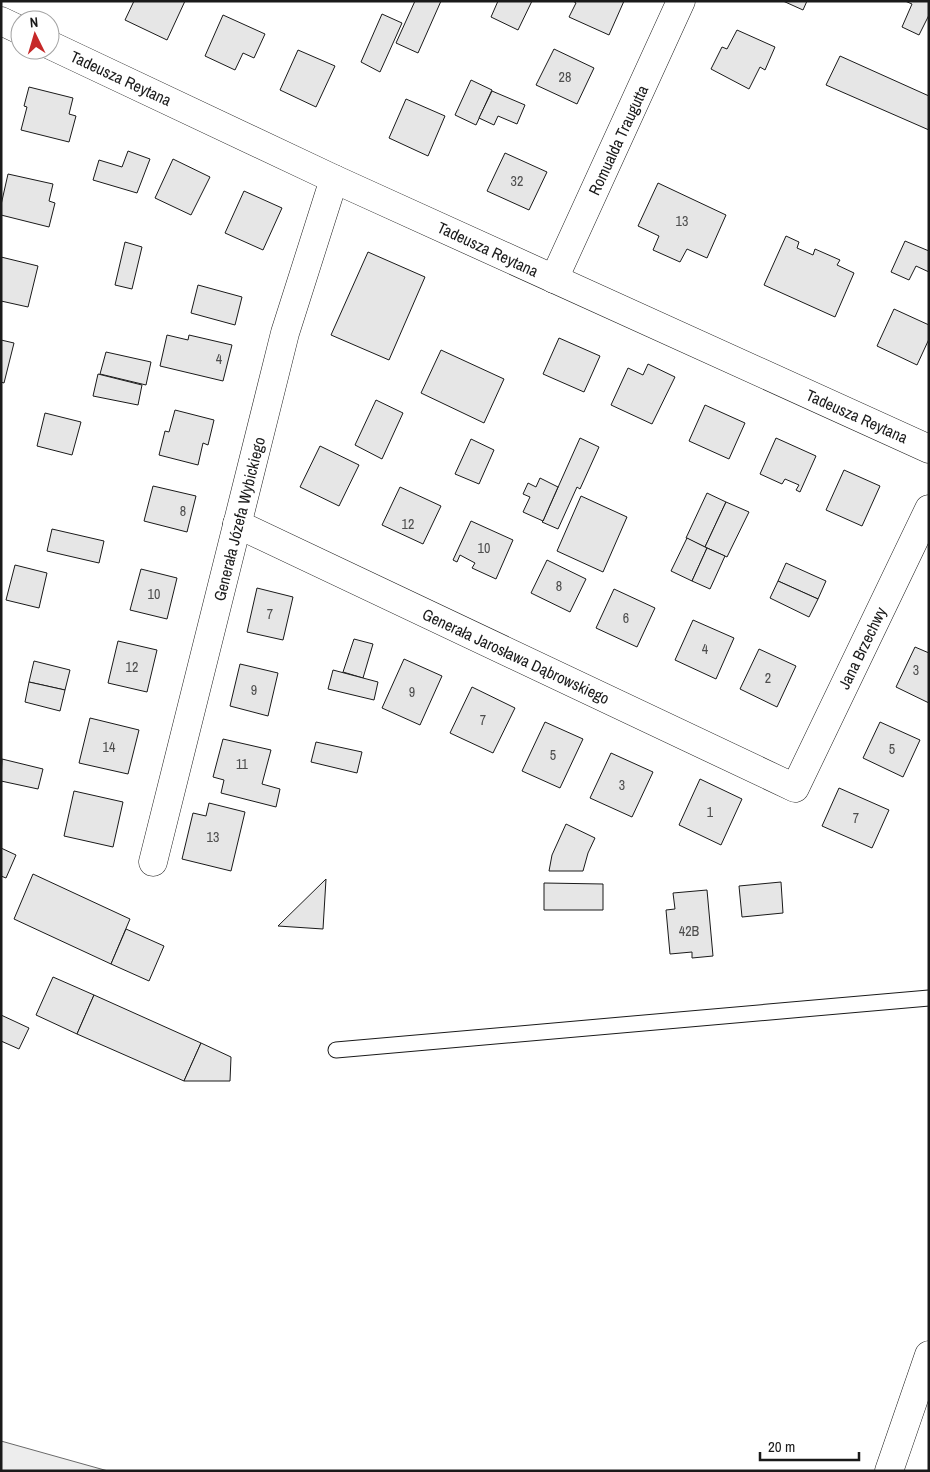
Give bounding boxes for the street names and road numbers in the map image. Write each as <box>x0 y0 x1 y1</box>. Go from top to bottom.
street label: Tadeusza Reytana <box>67 45 176 111</box>
street label: Romualda Traugutta <box>583 81 653 199</box>
street label: Tadeusza Reytana <box>434 216 543 282</box>
street label: Tadeusza Reytana <box>803 384 912 448</box>
street label: Generała Józefa Wybickiego <box>208 435 270 603</box>
street label: Generała Jarosława Dąbrowskiego <box>419 603 613 709</box>
street label: Jana Brzechwy <box>833 603 892 693</box>

